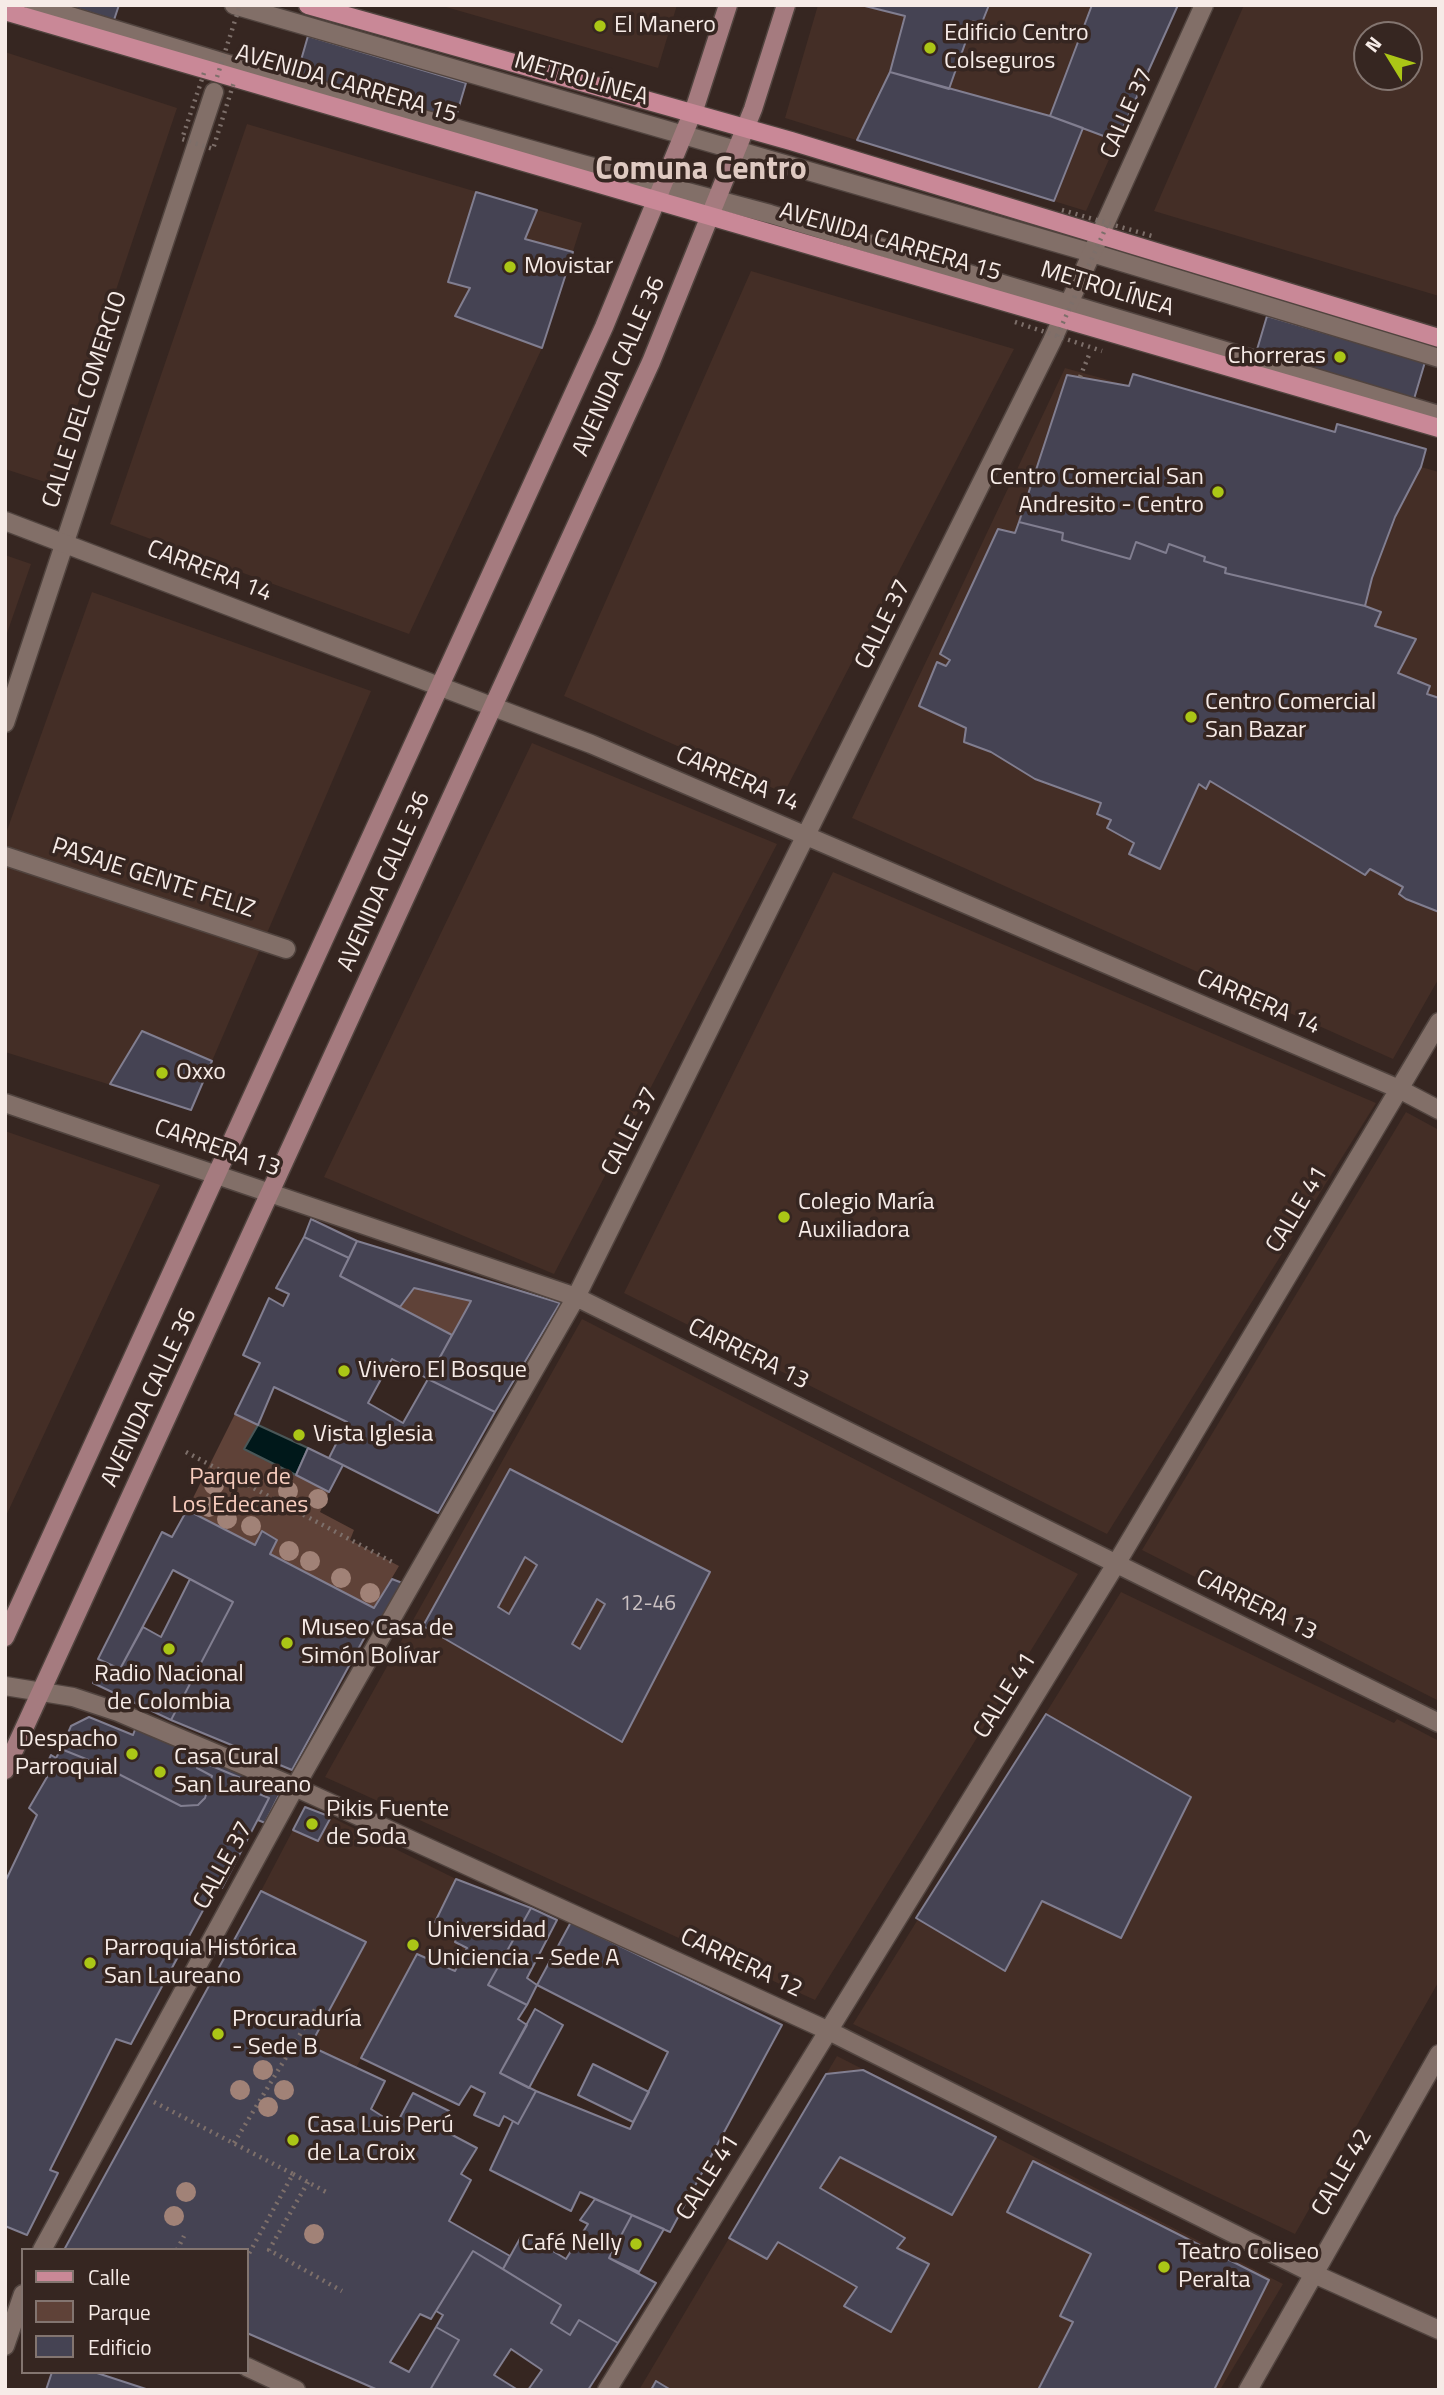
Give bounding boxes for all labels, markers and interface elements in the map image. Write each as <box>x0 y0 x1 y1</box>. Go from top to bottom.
place label: El Manero <box>614 12 716 40</box>
marker: El Manero <box>592 18 608 34</box>
place label: Edificio Centro Colseguros <box>944 20 1089 76</box>
north arrow <box>1353 21 1423 91</box>
text: N <box>1357 30 1388 58</box>
street label: AVENIDA CARRERA 15 <box>232 40 460 130</box>
marker: Edificio Centro Colseguros <box>922 40 938 56</box>
street label: METROLÍNEA <box>511 47 651 113</box>
street label: CALLE 37 <box>1095 64 1161 164</box>
district label: Comuna Centro <box>595 152 807 190</box>
street label: AVENIDA CARRERA 15 <box>776 198 1004 288</box>
place label: Movistar <box>524 253 613 281</box>
street label: METROLÍNEA <box>1037 256 1177 324</box>
marker: Movistar <box>502 259 518 275</box>
street label: AVENIDA CALLE 36 <box>567 273 673 461</box>
street label: CALLE DEL COMERCIO <box>37 288 135 512</box>
place label: Chorreras <box>1227 343 1326 371</box>
marker: Chorreras <box>1332 349 1348 365</box>
place label: Centro Comercial San Andresito - Centro <box>990 464 1204 520</box>
marker: Centro Comercial San Andresito - Centro <box>1210 484 1226 500</box>
street label: CARRERA 14 <box>143 535 275 609</box>
street label: CALLE 37 <box>850 576 918 674</box>
place label: Centro Comercial San Bazar <box>1205 689 1376 745</box>
marker: Centro Comercial San Bazar <box>1183 709 1199 725</box>
street label: CARRERA 14 <box>671 741 803 819</box>
street label: AVENIDA CALLE 36 <box>332 788 438 976</box>
street label: PASAJE GENTE FELIZ <box>48 833 258 925</box>
street label: CARRERA 14 <box>1192 964 1324 1042</box>
place label: Oxxo <box>176 1059 226 1087</box>
marker: Oxxo <box>154 1065 170 1081</box>
street label: CALLE 37 <box>596 1083 666 1181</box>
street label: CARRERA 13 <box>150 1114 284 1184</box>
street label: CALLE 41 <box>1261 1162 1335 1258</box>
place label: Colegio María Auxiliadora <box>798 1189 934 1245</box>
marker: Colegio María Auxiliadora <box>776 1209 792 1225</box>
street label: AVENIDA CALLE 36 <box>96 1304 204 1492</box>
street label: CARRERA 13 <box>683 1313 813 1397</box>
place label: Vivero El Bosque <box>358 1357 527 1385</box>
marker: Vivero El Bosque <box>336 1363 352 1379</box>
place label: Vista Iglesia <box>313 1421 433 1449</box>
marker: Vista Iglesia <box>291 1427 307 1443</box>
park label: Parque de Los Edecanes <box>171 1464 309 1520</box>
street label: CARRERA 13 <box>1191 1564 1321 1648</box>
house number: 12-46 <box>620 1592 676 1618</box>
place label: Museo Casa de Simón Bolívar <box>301 1615 453 1671</box>
marker: Museo Casa de Simón Bolívar <box>279 1635 295 1651</box>
marker: Radio Nacional de Colombia <box>161 1641 177 1657</box>
street label: CALLE 41 <box>968 1648 1044 1744</box>
place label: Radio Nacional de Colombia <box>94 1661 244 1717</box>
place label: Despacho Parroquial <box>15 1726 118 1782</box>
place label: Casa Cural San Laureano <box>174 1744 311 1800</box>
marker: Despacho Parroquial <box>124 1746 140 1762</box>
marker: Casa Cural San Laureano <box>152 1764 168 1780</box>
place label: Pikis Fuente de Soda <box>326 1796 449 1852</box>
marker: Pikis Fuente de Soda <box>304 1816 320 1832</box>
street label: CALLE 37 <box>188 1817 260 1915</box>
place label: Universidad Uniciencia - Sede A <box>427 1917 620 1973</box>
street label: CARRERA 12 <box>675 1923 807 2005</box>
place label: Parroquia Histórica San Laureano <box>104 1935 297 1991</box>
marker: Universidad Uniciencia - Sede A <box>405 1937 421 1953</box>
marker: Parroquia Histórica San Laureano <box>82 1955 98 1971</box>
place label: Procuraduría - Sede B <box>232 2006 362 2062</box>
marker: Procuraduría - Sede B <box>210 2026 226 2042</box>
place label: Casa Luis Perú de La Croix <box>307 2112 454 2168</box>
street label: CALLE 42 <box>1307 2124 1379 2222</box>
street label: CALLE 41 <box>671 2130 747 2226</box>
marker: Casa Luis Perú de La Croix <box>285 2132 301 2148</box>
place label: Café Nelly <box>521 2230 622 2258</box>
marker: Café Nelly <box>628 2236 644 2252</box>
place label: Teatro Coliseo Peralta <box>1178 2239 1319 2295</box>
legend <box>21 2248 248 2374</box>
marker: Teatro Coliseo Peralta <box>1156 2259 1172 2275</box>
text: Calle <box>88 2261 130 2293</box>
text: Parque <box>88 2296 151 2328</box>
text: Edificio <box>88 2331 152 2363</box>

